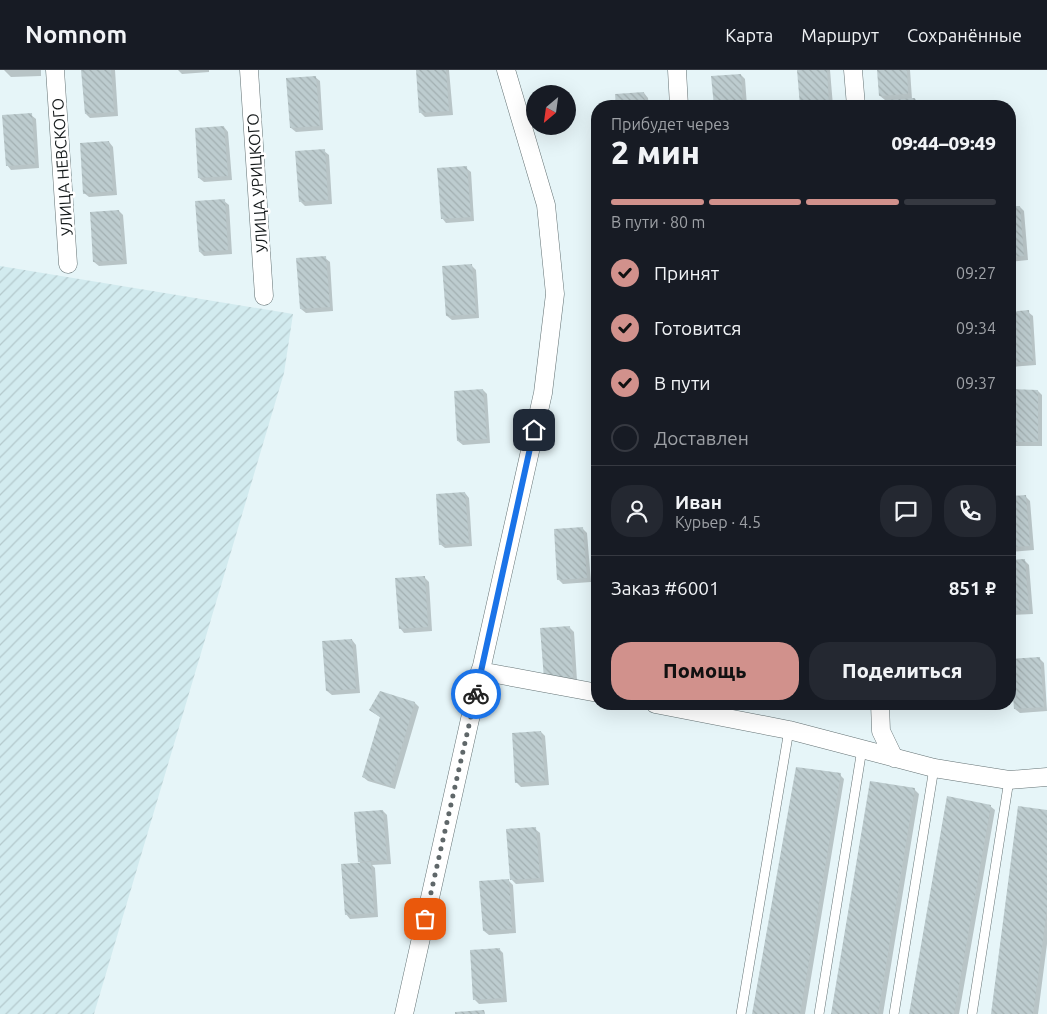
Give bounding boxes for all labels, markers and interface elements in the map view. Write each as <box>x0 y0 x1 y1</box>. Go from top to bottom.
text: Nomnom <box>25 21 127 48</box>
text: Карта <box>725 25 773 45</box>
text: Маршрут <box>801 25 879 45</box>
text: Сохранённые <box>907 25 1022 45</box>
north arrow <box>526 85 576 135</box>
map controls <box>526 85 576 135</box>
street label: УЛИЦА НЕВСКОГО <box>48 97 76 237</box>
street label: УЛИЦА УРИЦКОГО <box>243 113 271 253</box>
text: Прибудет через <box>611 115 730 133</box>
text: 09:44–09:49 <box>891 132 996 154</box>
text: 2 мин <box>611 134 700 170</box>
text: В пути · 80 m <box>611 213 705 231</box>
icon: check <box>611 259 639 287</box>
text: Принят <box>654 262 719 284</box>
text: 09:27 <box>956 264 996 282</box>
icon: check <box>611 314 639 342</box>
text: Готовится <box>654 317 741 339</box>
text: 09:34 <box>956 319 996 337</box>
icon: check <box>611 369 639 397</box>
text: В пути <box>654 372 711 394</box>
text: 09:37 <box>956 374 996 392</box>
pin <box>513 409 555 451</box>
icon: home <box>520 416 548 444</box>
text: Доставлен <box>654 427 749 449</box>
button: person <box>611 485 663 537</box>
button: chat <box>880 485 932 537</box>
button: phone <box>944 485 996 537</box>
text: Иван <box>675 491 722 513</box>
text: Курьер · 4.5 <box>675 513 761 531</box>
text: Заказ #6001 <box>611 577 720 599</box>
text: 851 ₽ <box>949 577 996 599</box>
button: Помощь <box>611 642 799 700</box>
button: Поделиться <box>809 642 996 700</box>
courier <box>451 669 501 719</box>
icon: bike <box>462 680 490 708</box>
pin <box>404 898 446 940</box>
icon: bag <box>411 905 439 933</box>

